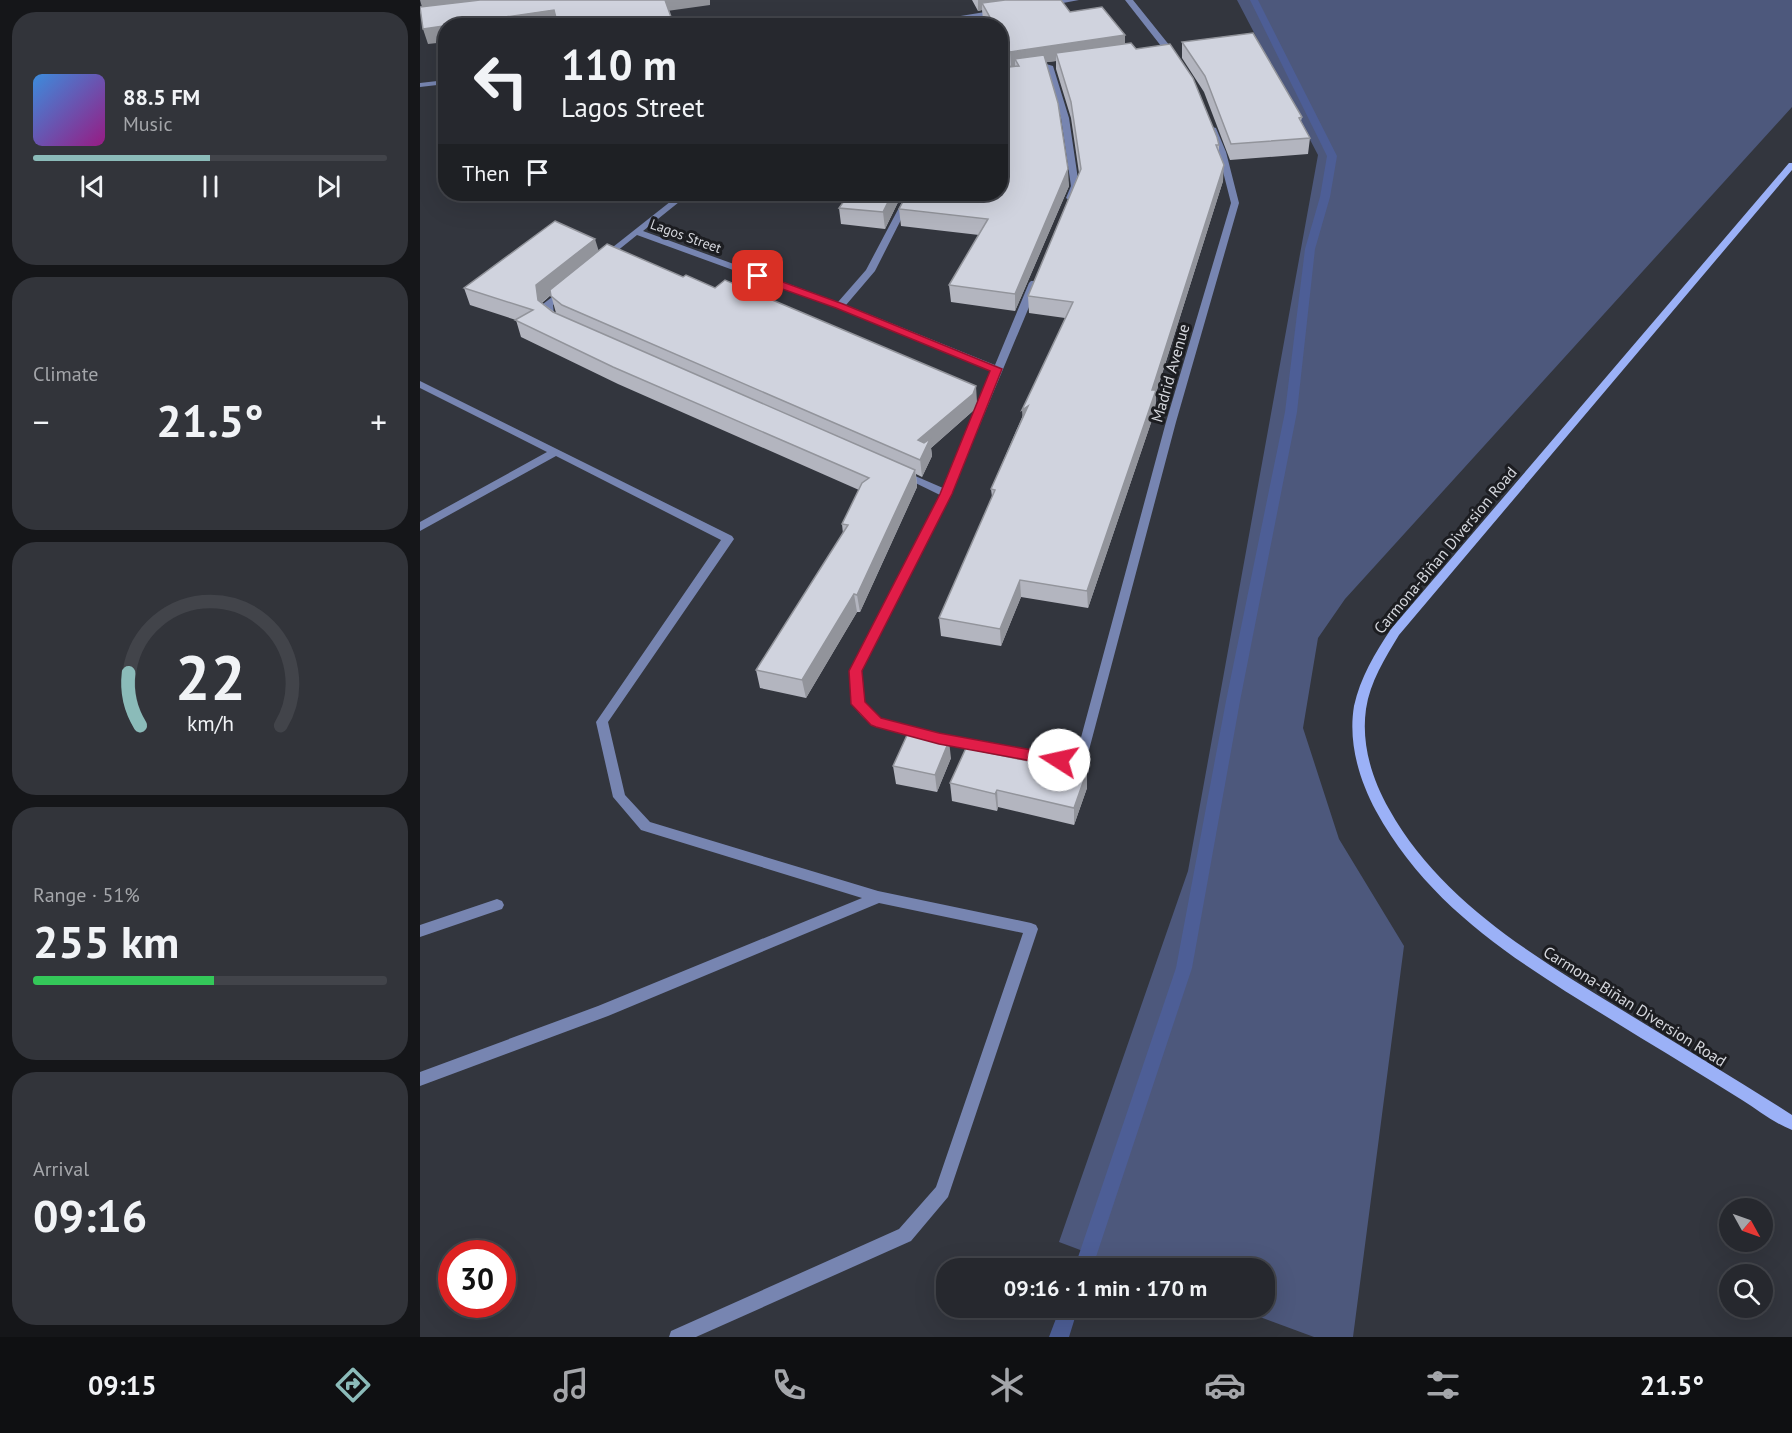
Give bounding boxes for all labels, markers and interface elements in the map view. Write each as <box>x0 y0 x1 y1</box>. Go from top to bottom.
text: 110 m <box>561 37 677 92</box>
icon: left <box>462 42 540 120</box>
text: 88.5 FM <box>123 83 200 111</box>
text: Lagos Street <box>561 90 704 124</box>
text: Music <box>123 111 172 137</box>
icon: arrive <box>521 156 554 189</box>
text: Then <box>462 159 509 187</box>
icon: previous <box>76 170 109 203</box>
icon: pause <box>194 170 227 203</box>
icon: next <box>312 170 345 203</box>
street label: Lagos Street <box>648 215 724 257</box>
pin <box>732 250 783 301</box>
icon: arrive <box>741 259 774 292</box>
street label: Madrid Avenue <box>1146 322 1194 424</box>
text: Climate <box>33 361 99 387</box>
text: 21.5° <box>156 391 264 449</box>
text: − <box>33 400 50 443</box>
text: + <box>370 400 387 443</box>
street label: Carmona-Biñan Diversion Road <box>1369 462 1521 638</box>
text: 22 <box>175 636 245 717</box>
text: km/h <box>186 709 233 737</box>
position arrow <box>1027 728 1091 792</box>
text: Range · 51% <box>33 882 140 908</box>
text: 255 km <box>33 912 179 970</box>
street label: Carmona-Biñan Diversion Road <box>1540 941 1730 1071</box>
text: Arrival <box>33 1156 89 1182</box>
text: 09:16 <box>33 1186 147 1244</box>
north arrow <box>1719 1198 1773 1252</box>
map controls <box>1719 1198 1773 1318</box>
speed limit sign: 30 <box>438 1240 516 1318</box>
button: search <box>1719 1264 1773 1318</box>
text: 09:16 · 1 min · 170 m <box>1004 1274 1207 1302</box>
icon: directions <box>332 1364 374 1406</box>
icon: music <box>550 1364 592 1406</box>
icon: phone <box>768 1364 810 1406</box>
icon: climate <box>986 1364 1028 1406</box>
icon: car <box>1204 1364 1246 1406</box>
icon: filters <box>1422 1364 1464 1406</box>
text: 09:15 <box>88 1368 156 1402</box>
text: 21.5° <box>1640 1368 1704 1402</box>

